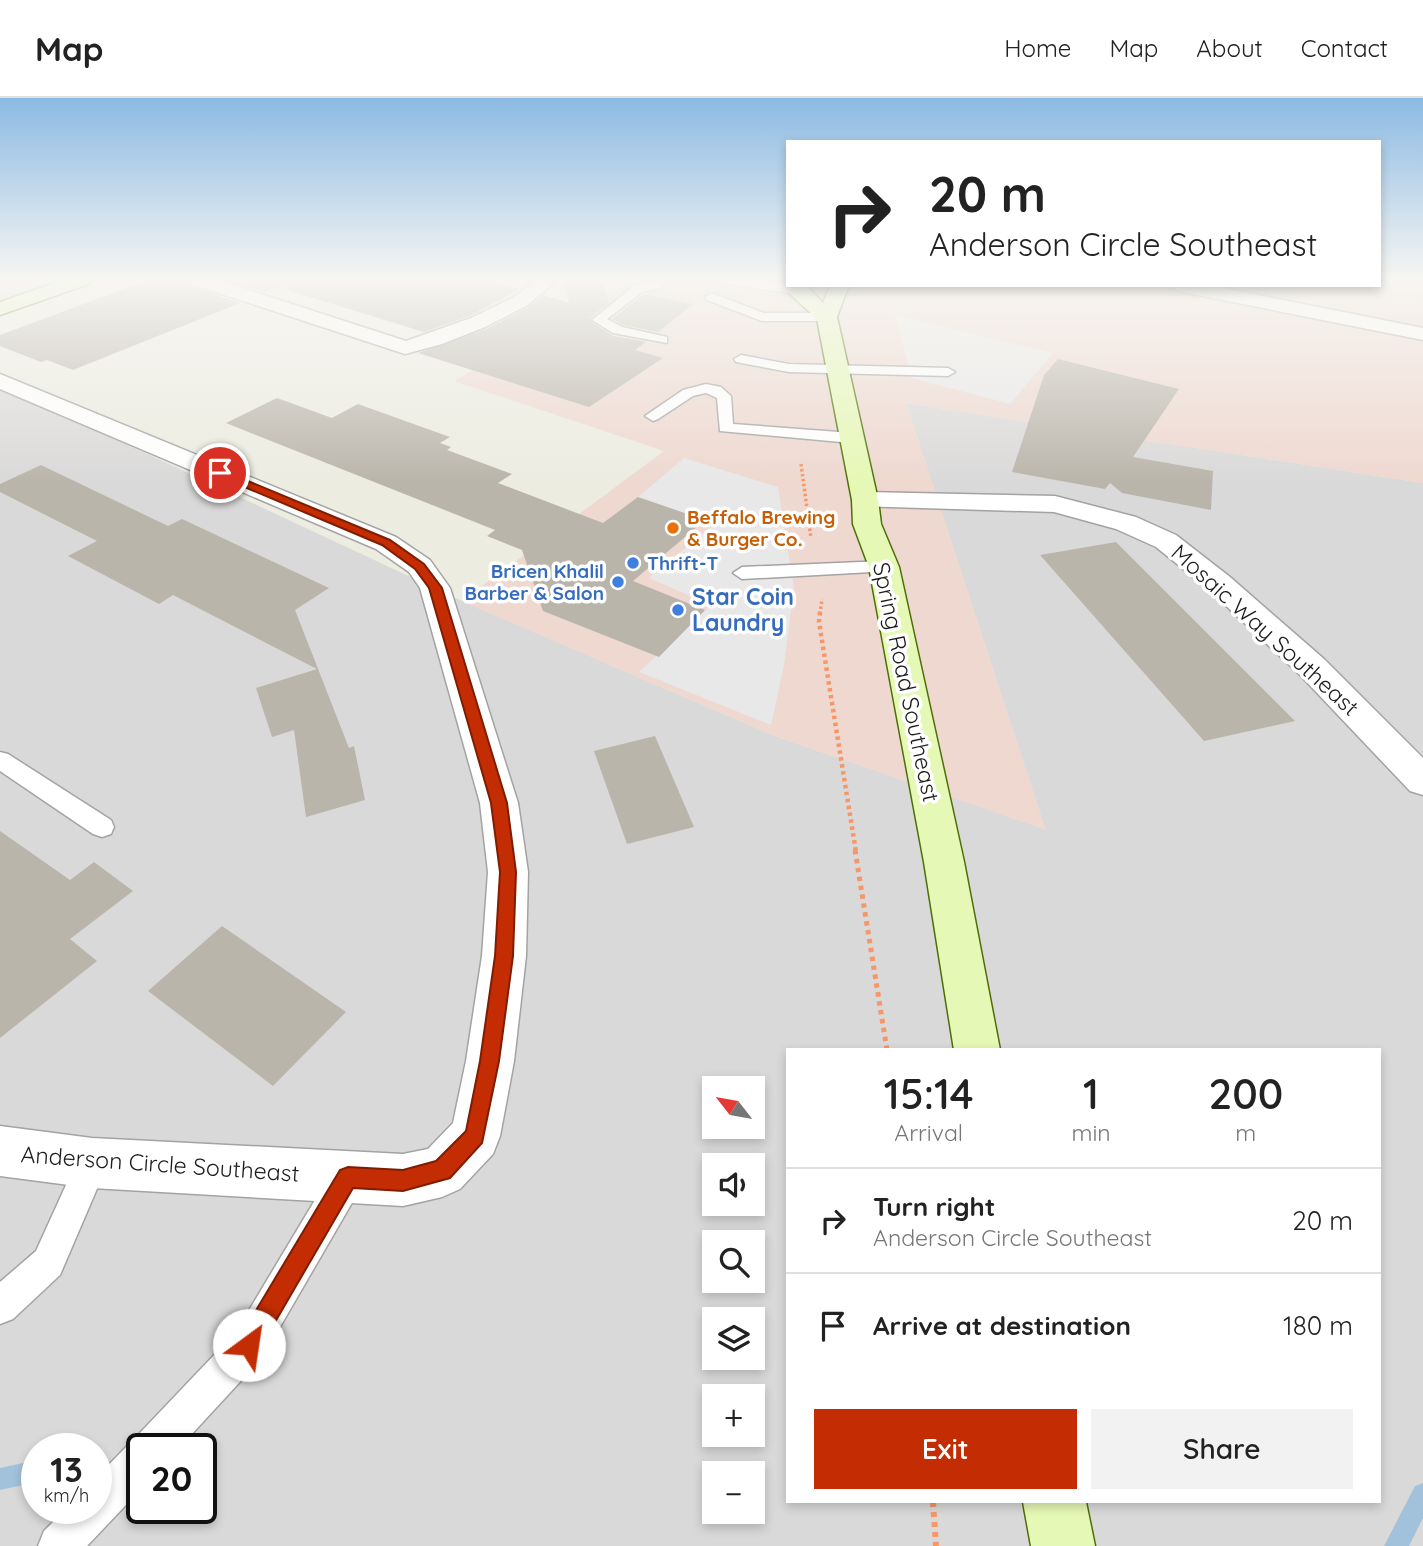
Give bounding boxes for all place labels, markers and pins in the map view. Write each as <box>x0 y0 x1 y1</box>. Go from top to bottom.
pin <box>190 443 250 503</box>
place label: Beffalo Brewing & Burger Co. <box>687 505 835 551</box>
marker: Beffalo Brewing & Burger Co. <box>665 520 681 536</box>
place label: Thrift-T <box>647 551 718 575</box>
marker: Thrift-T <box>625 555 641 571</box>
place label: Bricen Khalil Barber & Salon <box>464 559 604 605</box>
marker: Bricen Khalil Barber & Salon <box>610 574 626 590</box>
place label: Star Coin Laundry <box>692 582 794 637</box>
marker: Star Coin Laundry <box>670 602 686 618</box>

